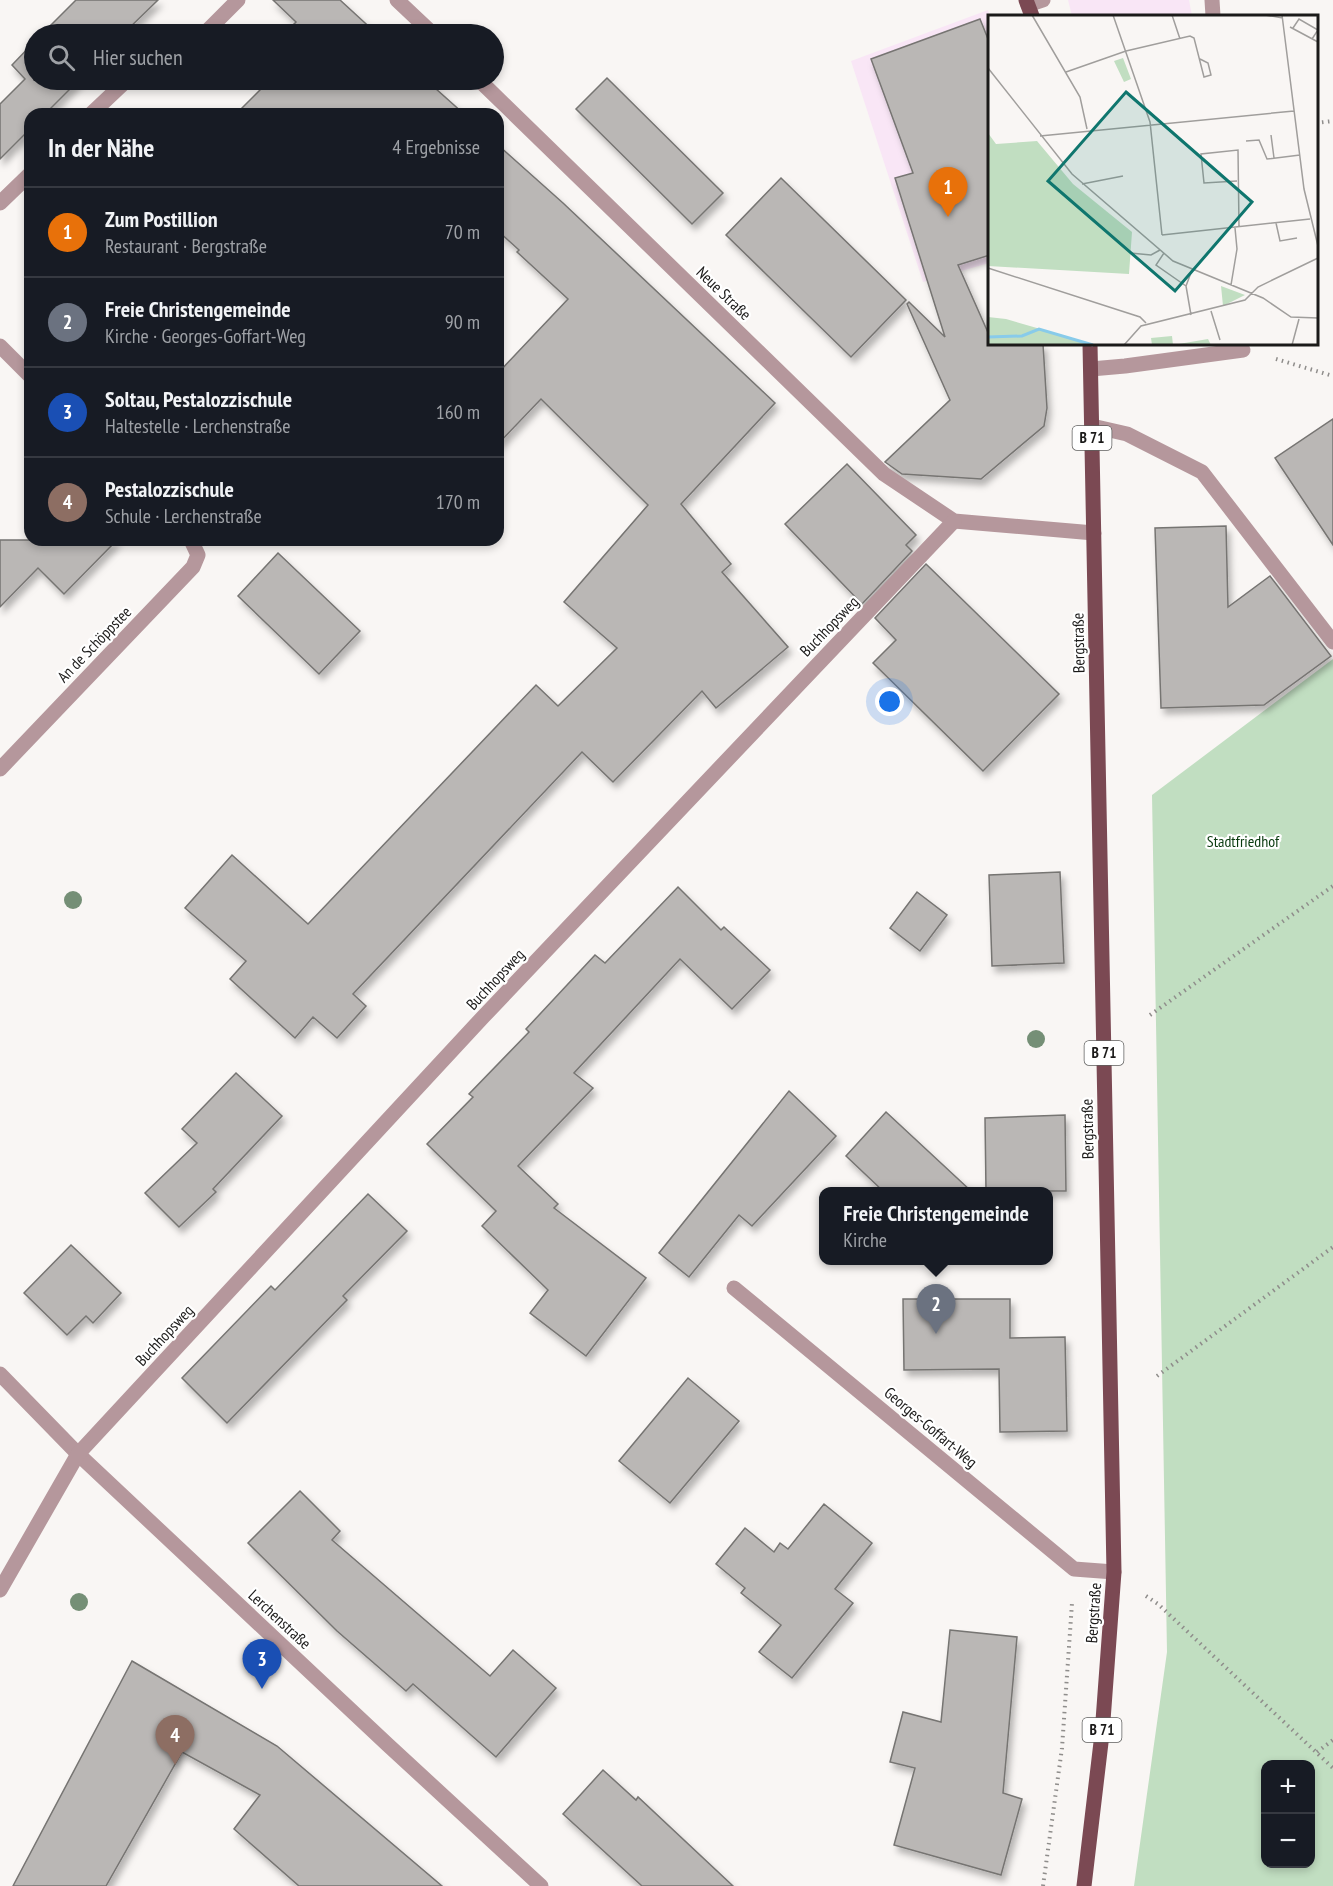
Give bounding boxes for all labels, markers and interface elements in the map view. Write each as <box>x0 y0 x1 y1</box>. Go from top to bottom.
inset map <box>988 15 1318 345</box>
search box <box>24 24 504 90</box>
icon: search <box>45 41 78 74</box>
text: Hier suchen <box>93 43 183 71</box>
text: In der Nähe <box>48 131 154 164</box>
text: 4 Ergebnisse <box>392 134 480 160</box>
pin: 1 <box>928 168 968 217</box>
text: Zum Postillion <box>105 205 218 233</box>
text: 1 <box>63 219 72 245</box>
text: 70 m <box>445 219 480 245</box>
text: Restaurant · Bergstraße <box>105 233 267 259</box>
street label: Neue Straße <box>692 262 756 324</box>
text: Freie Christengemeinde <box>105 295 291 323</box>
text: 2 <box>63 309 72 335</box>
text: 90 m <box>445 309 480 335</box>
text: Kirche · Georges-Goffart-Weg <box>105 323 306 349</box>
text: Soltau, Pestalozzischule <box>105 385 292 413</box>
text: 3 <box>63 399 72 425</box>
text: 160 m <box>436 399 480 425</box>
text: Haltestelle · Lerchenstraße <box>105 413 291 439</box>
road number: B 71 <box>1072 426 1112 450</box>
text: Pestalozzischule <box>105 475 234 503</box>
text: 4 <box>63 489 72 515</box>
text: 170 m <box>436 489 480 515</box>
text: Schule · Lerchenstraße <box>105 503 262 529</box>
street label: Buchhopsweg <box>795 592 863 660</box>
street label: An de Schöppstee <box>53 602 135 686</box>
street label: Bergstraße <box>1067 613 1089 673</box>
your location <box>875 687 904 716</box>
park label: Stadtfriedhof <box>1207 831 1280 851</box>
street label: Buchhopsweg <box>462 944 528 1014</box>
road number: B 71 <box>1084 1041 1124 1065</box>
street label: Bergstraße <box>1076 1099 1098 1159</box>
popup <box>819 1187 1053 1265</box>
text: Freie Christengemeinde <box>843 1199 1029 1227</box>
text: Kirche <box>843 1227 887 1253</box>
pin: 2 <box>916 1284 956 1334</box>
street label: Buchhopsweg <box>131 1300 197 1370</box>
street label: Georges-Goffart-Weg <box>880 1382 982 1472</box>
street label: Bergstraße <box>1081 1582 1105 1644</box>
street label: Lerchenstraße <box>245 1585 315 1653</box>
pin: 3 <box>242 1640 282 1689</box>
pin: 4 <box>156 1716 195 1765</box>
road number: B 71 <box>1082 1718 1122 1742</box>
map controls <box>1261 1760 1315 1868</box>
button: + <box>1261 1760 1315 1814</box>
button: − <box>1261 1814 1315 1868</box>

